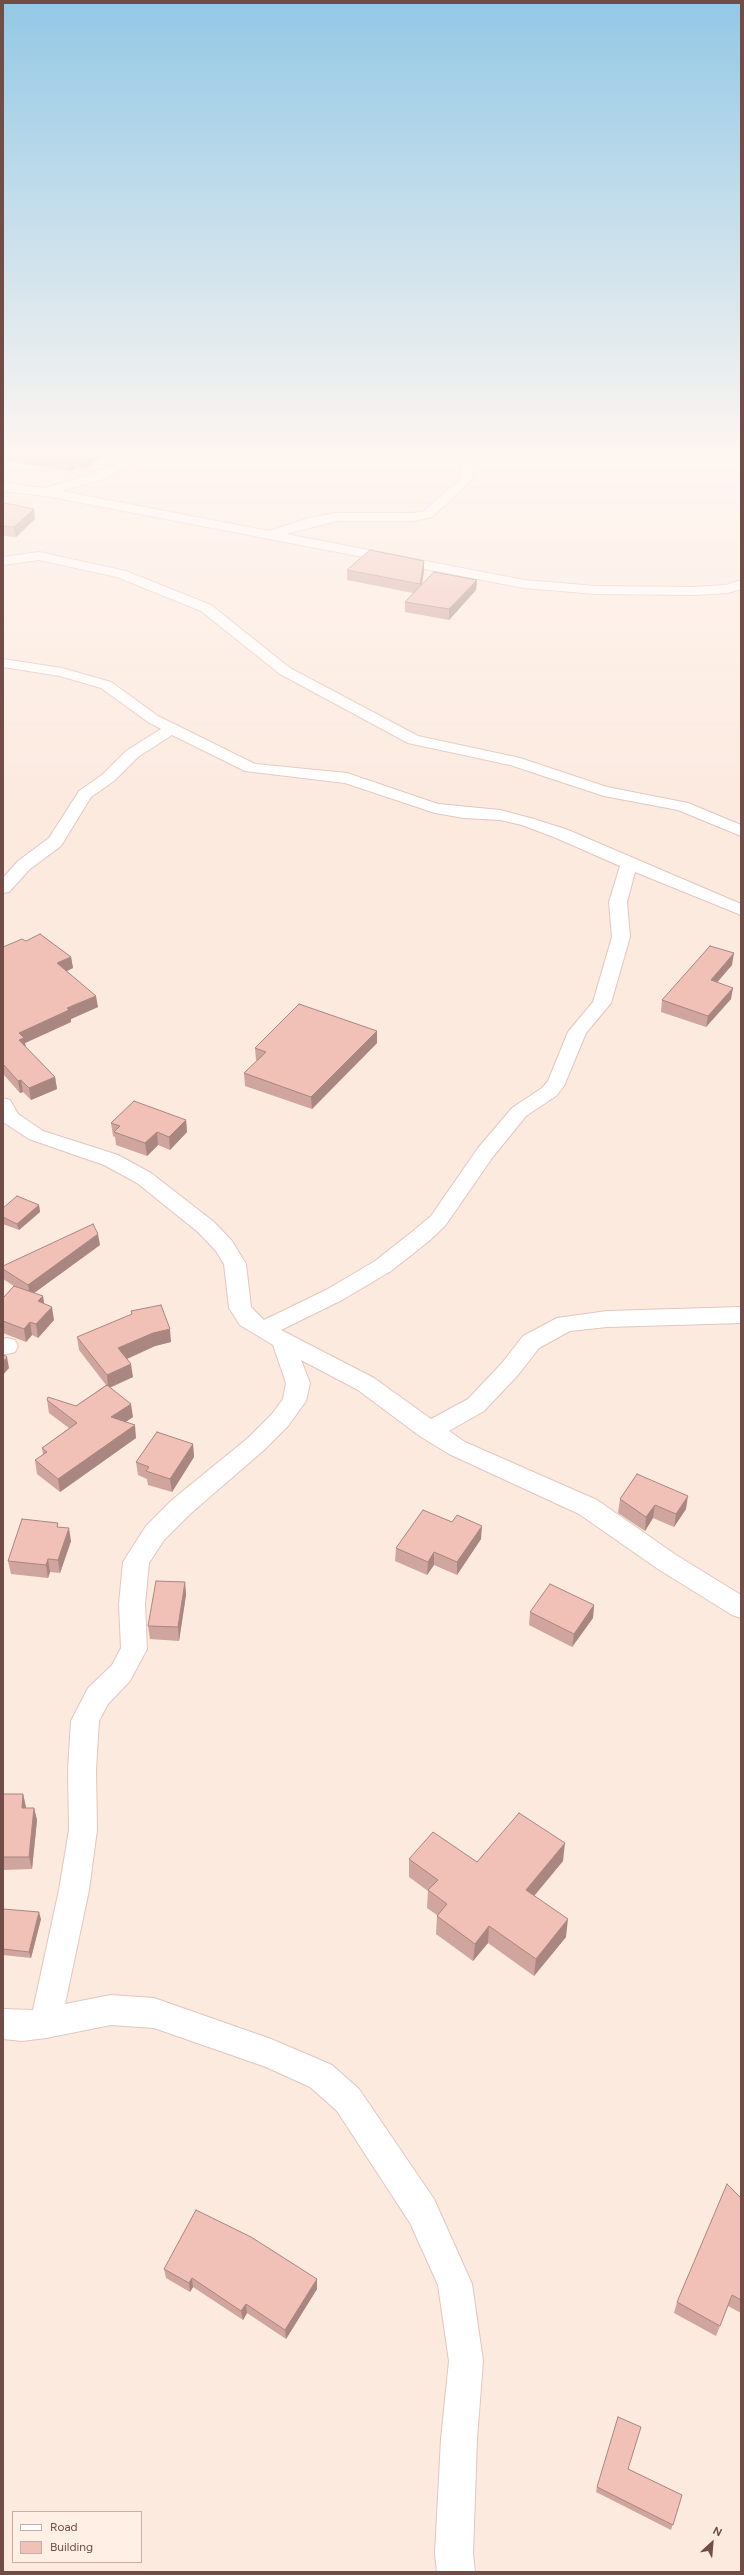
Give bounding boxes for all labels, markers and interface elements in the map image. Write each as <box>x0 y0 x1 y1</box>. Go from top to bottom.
legend <box>12 2511 142 2563</box>
text: Road <box>50 2520 78 2534</box>
north arrow <box>692 2523 732 2563</box>
text: N <box>711 2524 724 2539</box>
text: Building <box>50 2540 93 2554</box>

